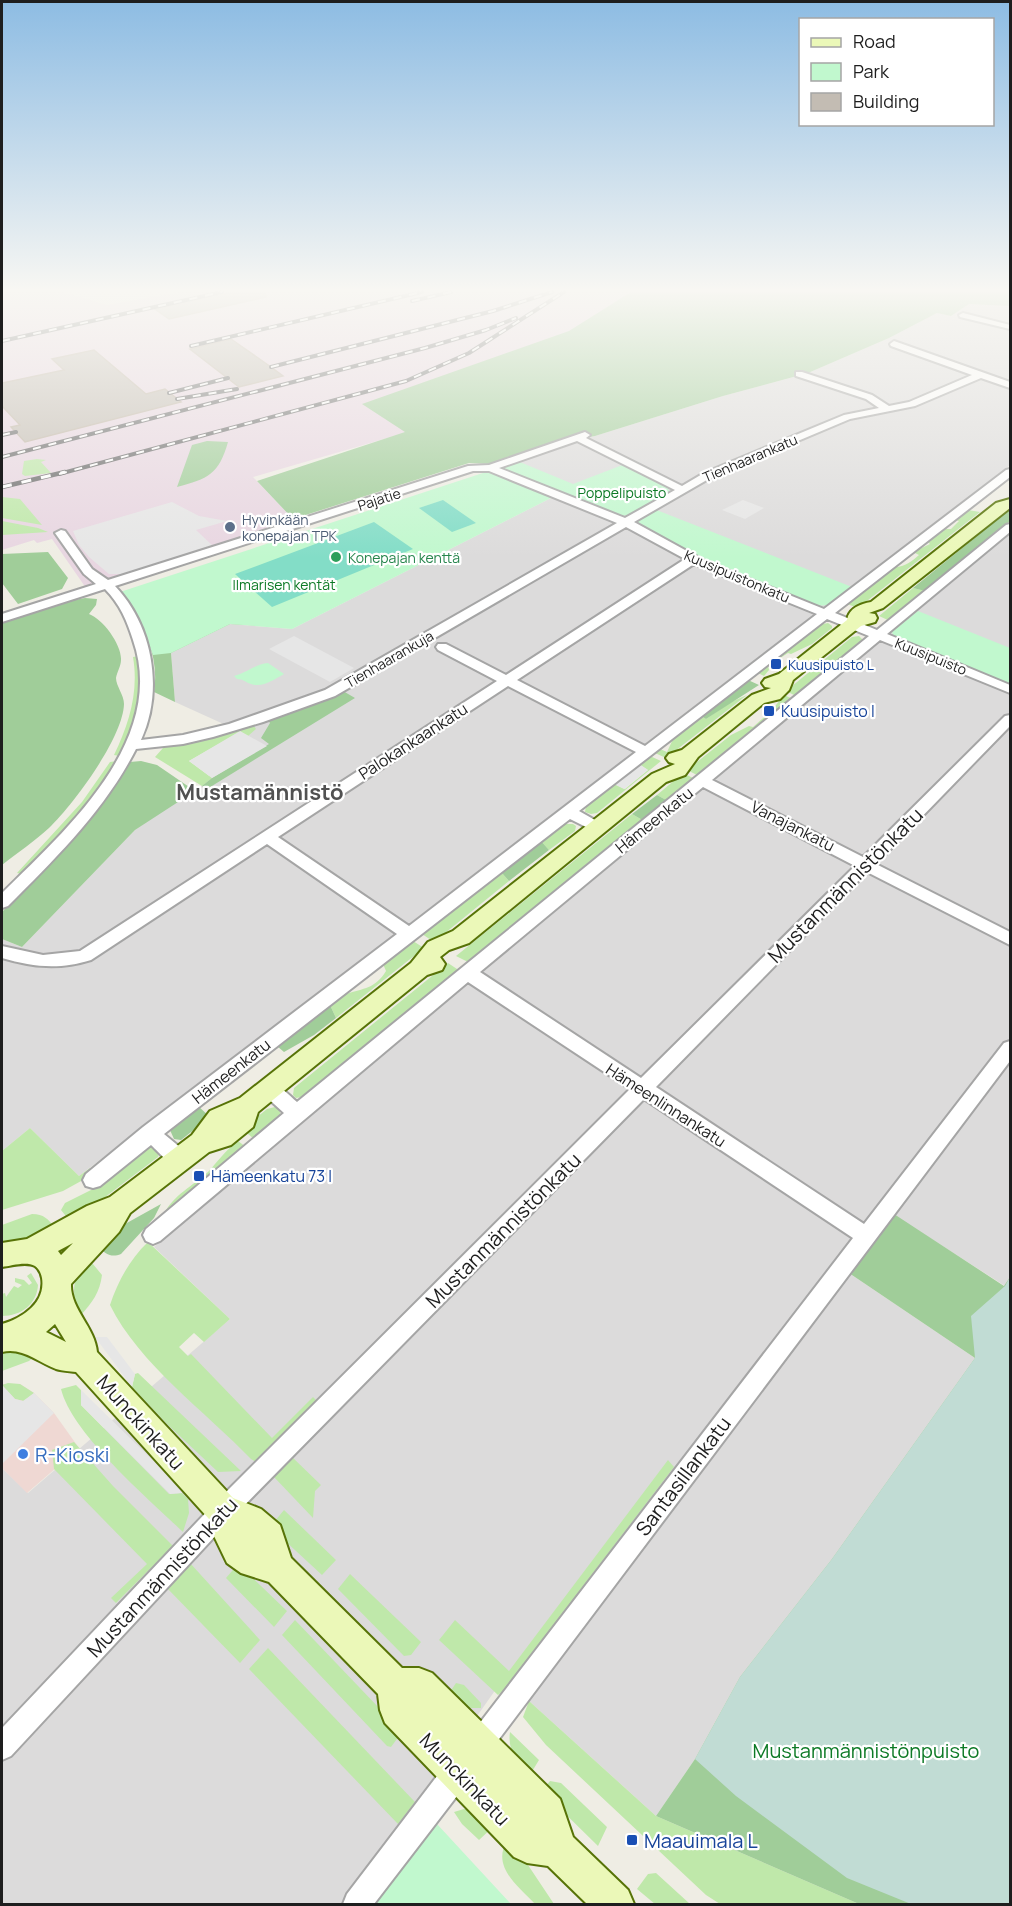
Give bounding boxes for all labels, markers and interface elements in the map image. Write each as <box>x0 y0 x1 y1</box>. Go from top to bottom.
legend <box>799 18 994 126</box>
text: Road <box>853 29 896 53</box>
text: Park <box>853 59 890 83</box>
text: Building <box>853 89 919 113</box>
street label: Tienhaarankatu <box>700 429 800 487</box>
street label: Pajatie <box>355 483 403 515</box>
park label: Poppelipuisto <box>578 483 666 502</box>
place label: Hyvinkään konepajan TPK <box>242 510 338 545</box>
marker: Hyvinkään konepajan TPK <box>223 520 237 534</box>
street label: Kuusipuistonkatu <box>681 545 793 607</box>
place label: Konepajan kenttä <box>348 548 460 567</box>
marker: Konepajan kenttä <box>329 550 343 564</box>
park label: Ilmarisen kentät <box>232 575 336 594</box>
street label: Tienhaarankuja <box>341 626 437 692</box>
street label: Kuusipuisto <box>892 633 970 679</box>
place label: Kuusipuisto L <box>788 655 874 674</box>
marker: Kuusipuisto L <box>769 657 783 671</box>
street label: Palokankaankatu <box>354 698 472 784</box>
place label: Kuusipuisto I <box>781 700 875 722</box>
marker: Kuusipuisto I <box>762 704 776 718</box>
district label: Mustamännistö <box>176 777 344 807</box>
street label: Hämeenkatu <box>611 782 697 858</box>
street label: Vanajankatu <box>747 795 839 857</box>
street label: Mustanmännistönkatu <box>761 801 929 969</box>
street label: Hämeenkatu <box>187 1033 275 1109</box>
street label: Hämeenlinnankatu <box>602 1058 730 1152</box>
street label: Mustanmännistönkatu <box>419 1146 587 1314</box>
place label: Hämeenkatu 73 I <box>211 1165 332 1187</box>
marker: Hämeenkatu 73 I <box>192 1169 206 1183</box>
street label: Munckinkatu <box>91 1369 191 1475</box>
street label: Santasillankatu <box>629 1411 737 1541</box>
place label: R-Kioski <box>35 1441 109 1468</box>
marker: R-Kioski <box>16 1447 30 1461</box>
street label: Mustanmännistönkatu <box>81 1491 243 1663</box>
street label: Munckinkatu <box>414 1727 516 1831</box>
park label: Mustanmännistönpuisto <box>753 1737 980 1764</box>
place label: Maauimala L <box>644 1827 758 1854</box>
marker: Maauimala L <box>625 1833 639 1847</box>

